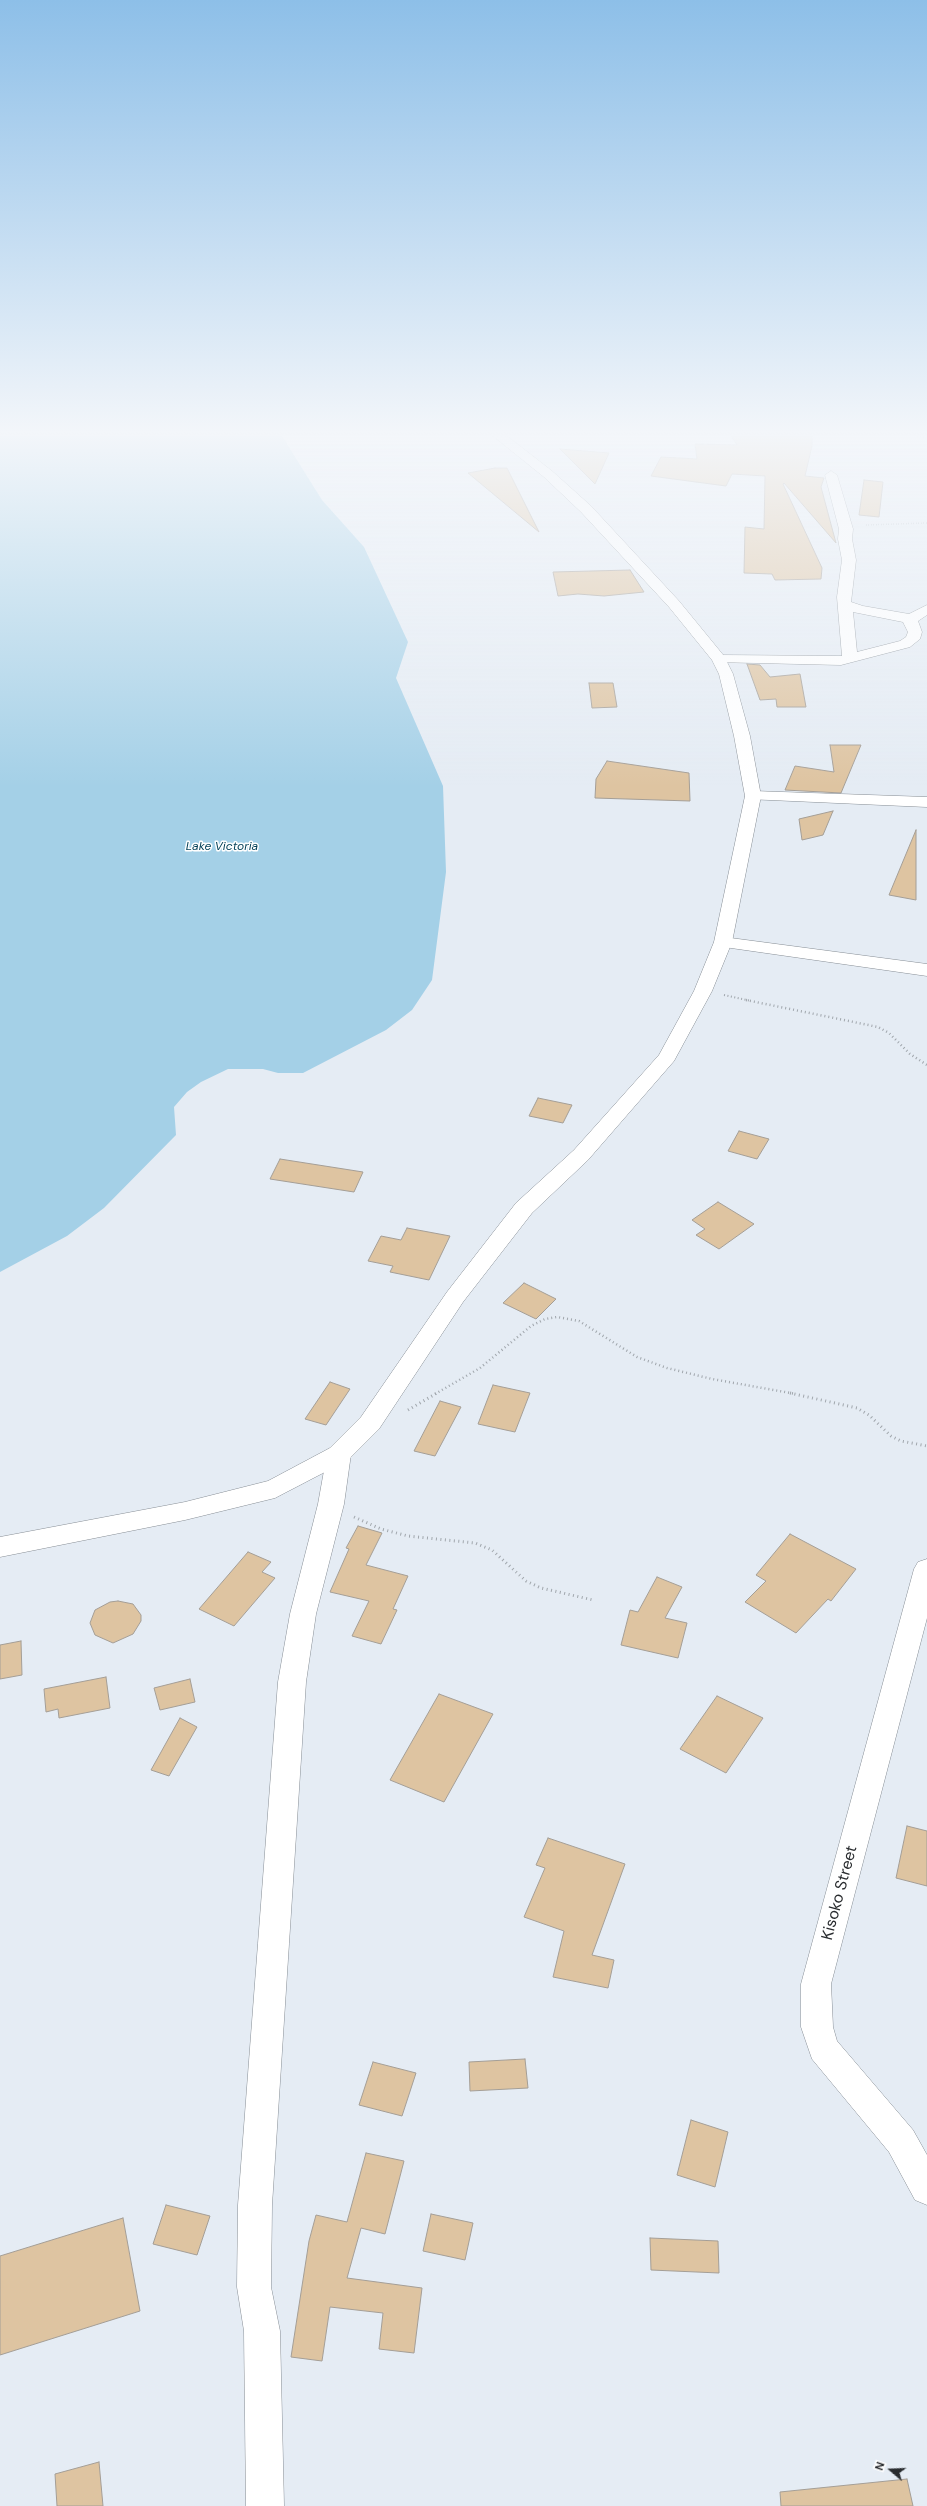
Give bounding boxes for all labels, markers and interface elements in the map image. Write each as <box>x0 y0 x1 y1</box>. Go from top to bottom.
water label: Lake Victoria <box>186 840 258 854</box>
street label: Kisoko Street <box>818 1844 862 1942</box>
north arrow <box>871 2450 911 2490</box>
text: N <box>872 2460 888 2472</box>

